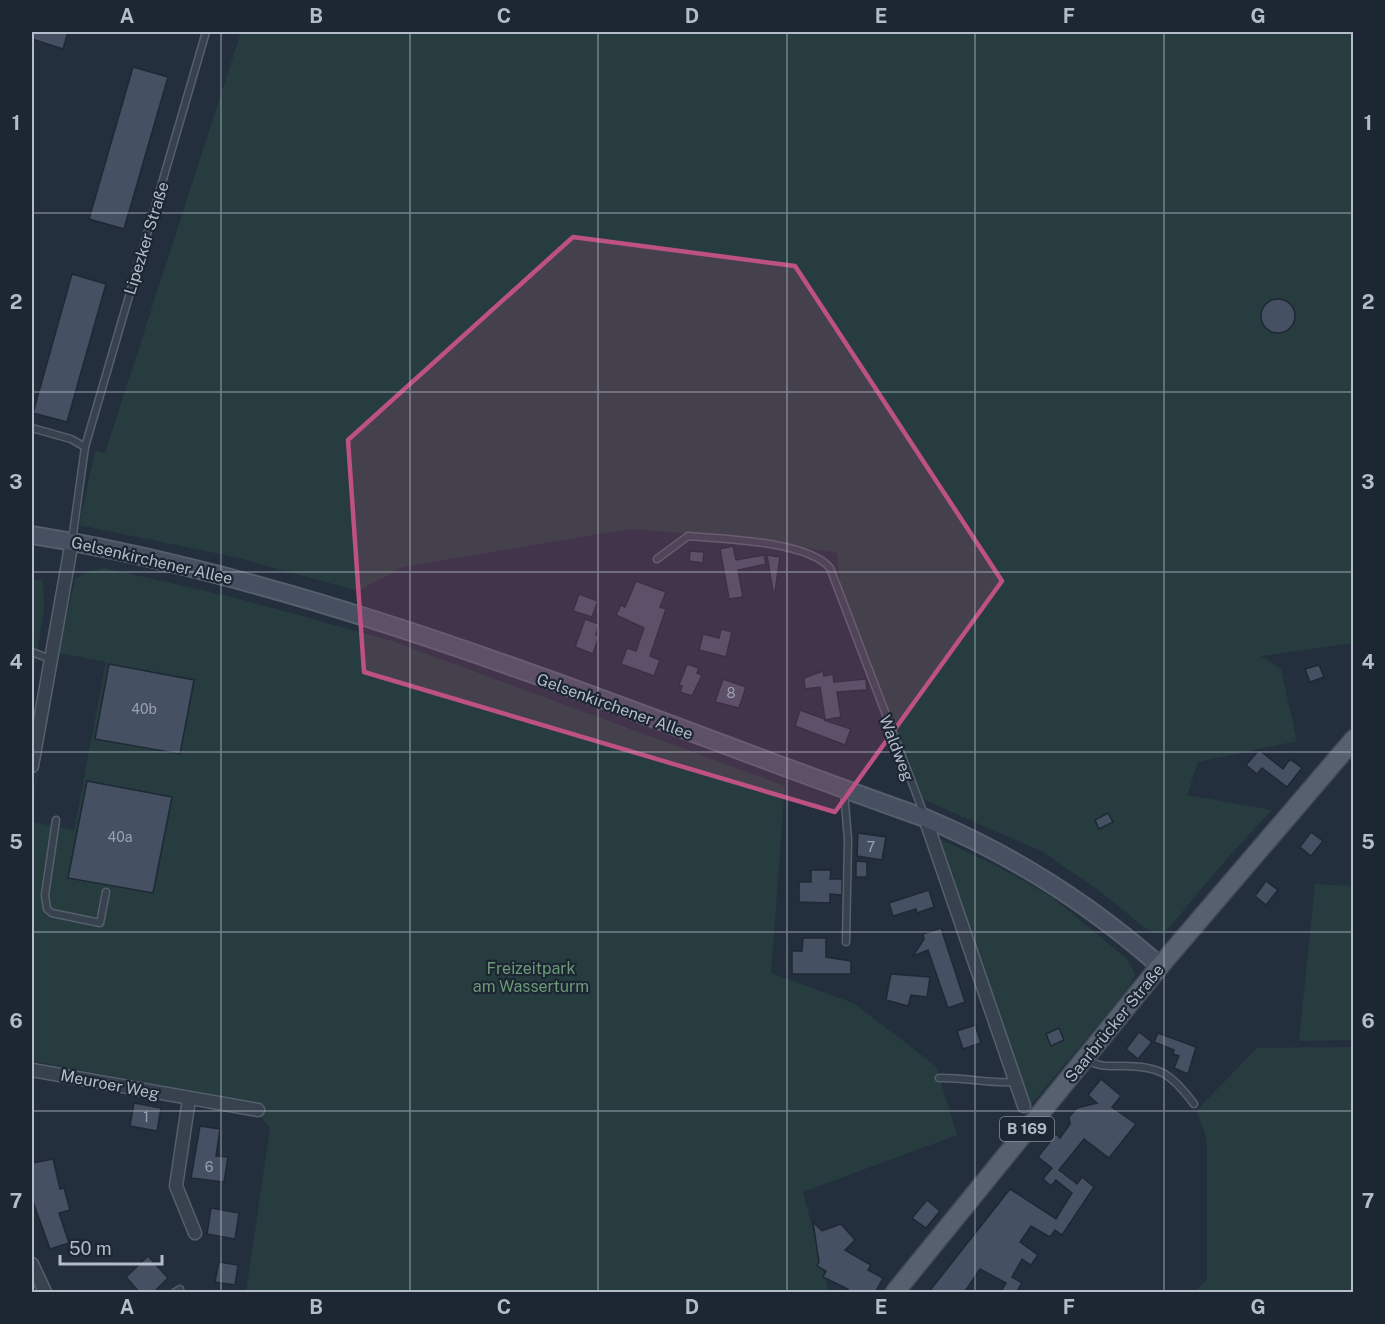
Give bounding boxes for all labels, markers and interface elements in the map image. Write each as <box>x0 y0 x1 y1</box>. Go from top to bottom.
text: A <box>120 4 134 28</box>
text: B <box>309 4 323 28</box>
text: C <box>497 4 511 28</box>
text: D <box>685 4 699 28</box>
text: E <box>875 4 887 28</box>
text: F <box>1063 4 1075 28</box>
text: G <box>1250 4 1266 28</box>
text: 1 <box>12 111 20 135</box>
text: 1 <box>1364 111 1372 135</box>
street label: Lipezker Straße <box>120 179 173 297</box>
text: 2 <box>10 290 22 314</box>
text: 2 <box>1362 290 1374 314</box>
text: 3 <box>9 470 23 494</box>
text: 3 <box>1361 470 1375 494</box>
street label: Gelsenkirchener Allee <box>69 533 234 588</box>
text: 4 <box>9 650 23 674</box>
text: 4 <box>1361 650 1375 674</box>
street label: Gelsenkirchener Allee <box>534 669 696 744</box>
house number: 8 <box>726 685 736 701</box>
house number: 40b <box>131 701 157 717</box>
street label: Waldweg <box>875 713 918 784</box>
house number: 40a <box>107 829 133 845</box>
text: 5 <box>9 830 23 854</box>
text: 5 <box>1361 830 1375 854</box>
house number: 7 <box>867 839 875 855</box>
park label: Freizeitpark am Wasserturm <box>473 959 589 996</box>
street label: Saarbrücker Straße <box>1061 961 1168 1086</box>
text: 6 <box>9 1009 23 1033</box>
text: 6 <box>1361 1009 1375 1033</box>
street label: Meuroer Weg <box>59 1066 161 1103</box>
house number: 1 <box>143 1109 149 1125</box>
road number: B 169 <box>1000 1117 1054 1141</box>
house number: 6 <box>205 1159 214 1175</box>
text: 7 <box>10 1189 22 1213</box>
text: 7 <box>1362 1189 1374 1213</box>
scale bar <box>60 1228 162 1266</box>
text: 50 m <box>69 1238 112 1259</box>
text: A <box>120 1295 134 1319</box>
text: B <box>309 1295 323 1319</box>
text: C <box>497 1295 511 1319</box>
text: D <box>685 1295 699 1319</box>
text: E <box>875 1295 887 1319</box>
text: F <box>1063 1295 1075 1319</box>
text: G <box>1250 1295 1266 1319</box>

